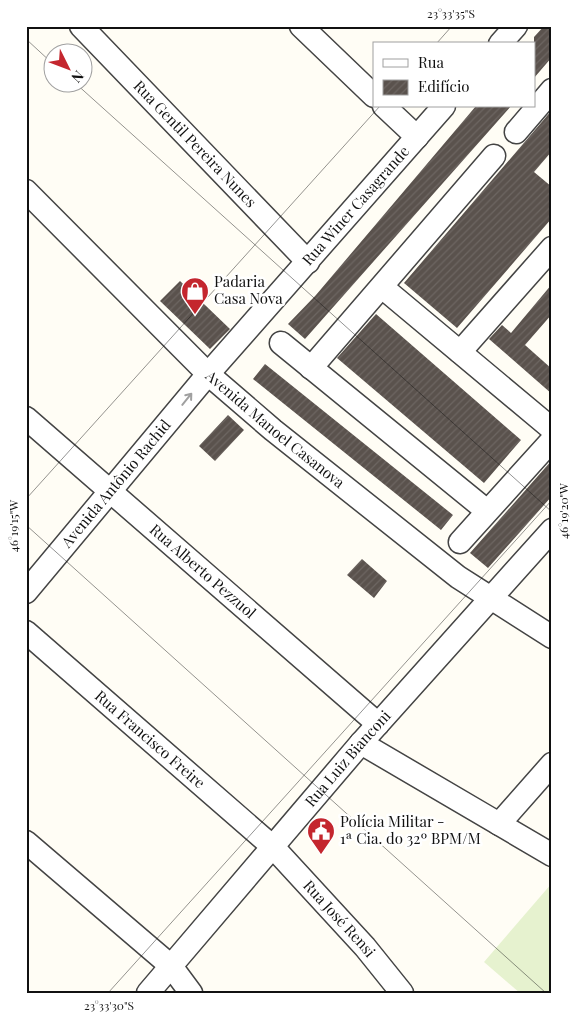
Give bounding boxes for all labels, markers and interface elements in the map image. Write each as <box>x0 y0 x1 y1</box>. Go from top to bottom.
text: 23°33'35"S <box>427 5 475 21</box>
north arrow <box>42 42 92 92</box>
legend <box>373 42 536 108</box>
text: Rua <box>418 52 444 72</box>
text: N <box>68 67 88 87</box>
street label: Rua Gentil Pereira Nunes <box>130 76 261 211</box>
text: Edifício <box>418 76 470 96</box>
street label: Rua Winer Casagrande <box>297 141 413 269</box>
place label: Padaria Casa Nova <box>214 271 283 308</box>
shop icon: Padaria Casa Nova <box>180 276 210 315</box>
street label: Avenida Manoel Casanova <box>201 365 349 492</box>
one-way arrow <box>181 393 193 406</box>
street label: Avenida Antônio Rachid <box>56 415 175 552</box>
text: 46°19'20"W <box>555 483 571 539</box>
text: 46°19'15"W <box>5 500 21 552</box>
street label: Rua Alberto Pezzuol <box>146 519 261 622</box>
street label: Rua Francisco Freire <box>91 685 210 792</box>
street label: Rua Luiz Bianconi <box>300 705 395 811</box>
place label: Polícia Militar - 1ª Cia. do 32º BPM/M <box>340 811 481 848</box>
public building icon: Polícia Militar - 1ª Cia. do 32º BPM/M <box>306 816 336 855</box>
street label: Rua José Rensi <box>299 875 381 961</box>
text: 23°33'30"S <box>84 997 134 1013</box>

